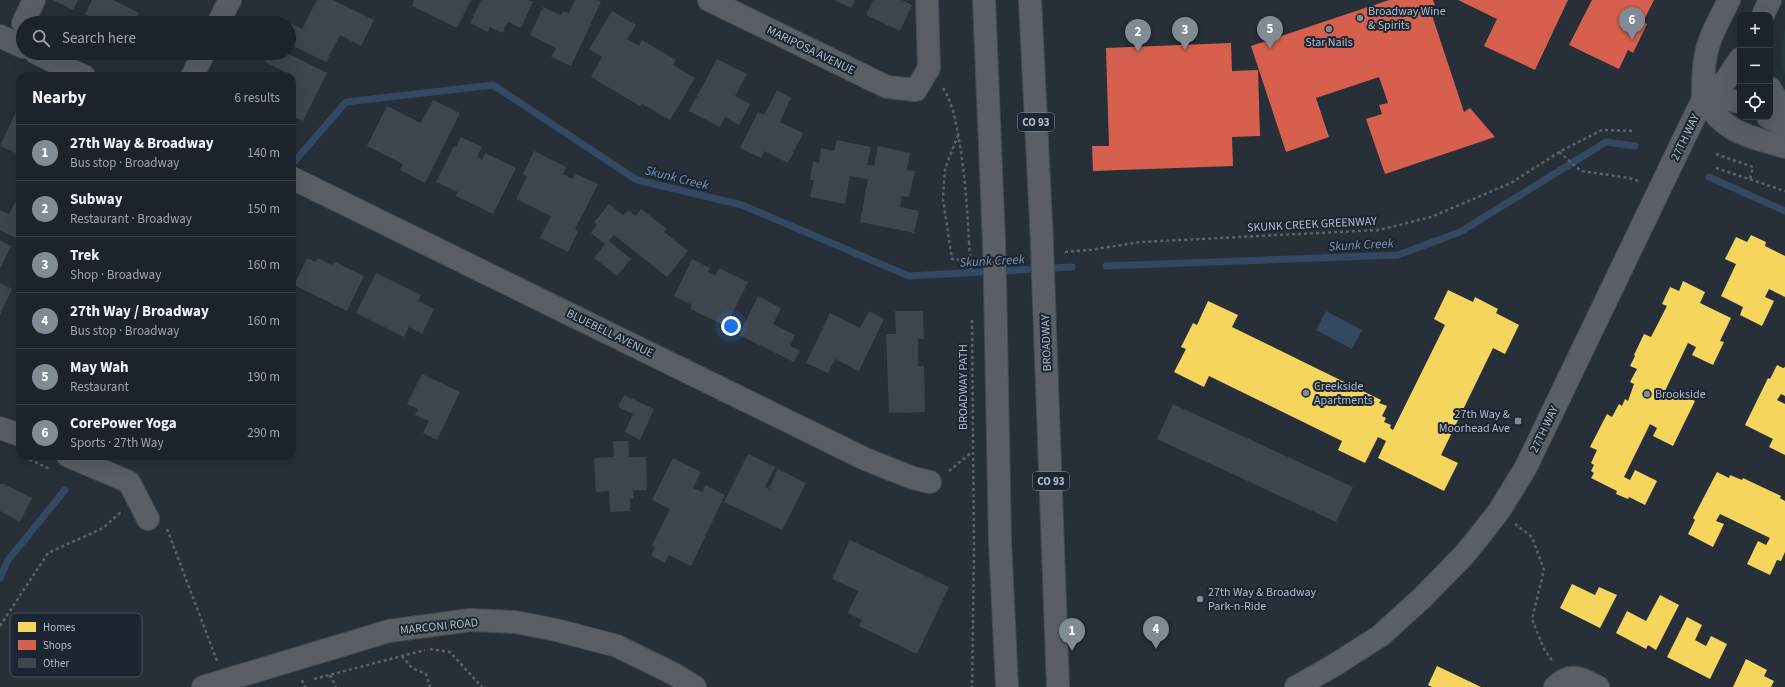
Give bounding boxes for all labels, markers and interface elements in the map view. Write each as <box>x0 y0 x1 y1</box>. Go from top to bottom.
place label: Broadway Wine & Spirits <box>1368 3 1446 34</box>
pin: 6 <box>1619 7 1645 40</box>
map controls <box>1737 12 1773 120</box>
button: + <box>1737 12 1773 48</box>
marker: Broadway Wine & Spirits <box>1355 13 1365 23</box>
search box <box>16 16 296 60</box>
pin: 5 <box>1257 16 1283 49</box>
pin: 3 <box>1172 17 1198 50</box>
pin: 2 <box>1125 19 1151 52</box>
street label: MARIPOSA AVENUE <box>764 22 858 79</box>
marker: Star Nails <box>1324 24 1334 34</box>
icon: search <box>30 27 52 49</box>
text: Search here <box>62 28 136 49</box>
place label: Star Nails <box>1305 34 1353 51</box>
button: − <box>1737 48 1773 84</box>
button: locate <box>1737 84 1773 120</box>
text: Nearby <box>32 86 86 110</box>
text: 6 results <box>235 89 280 107</box>
street label: 27TH WAY <box>1667 111 1704 163</box>
road number: CO 93 <box>1018 113 1054 131</box>
text: 27th Way & Broadway <box>70 133 214 154</box>
text: 1 <box>42 144 48 162</box>
text: 140 m <box>247 144 280 162</box>
text: Bus stop · Broadway <box>70 154 179 172</box>
water label: Skunk Creek <box>643 161 711 195</box>
text: Subway <box>70 189 123 210</box>
text: 2 <box>42 200 48 218</box>
text: 150 m <box>247 200 280 218</box>
text: Restaurant · Broadway <box>70 210 192 228</box>
street label: SKUNK CREEK GREENWAY <box>1247 213 1378 236</box>
water label: Skunk Creek <box>1328 234 1395 256</box>
text: Trek <box>70 245 100 266</box>
water label: Skunk Creek <box>959 250 1026 272</box>
text: 3 <box>42 256 48 274</box>
text: 160 m <box>247 256 280 274</box>
text: Shop · Broadway <box>70 266 161 284</box>
text: 27th Way / Broadway <box>70 301 209 322</box>
street label: BLUEBELL AVENUE <box>563 305 656 362</box>
text: 4 <box>42 312 48 330</box>
text: 160 m <box>247 312 280 330</box>
street label: BROADWAY <box>1037 314 1056 372</box>
your location <box>721 316 741 336</box>
text: Bus stop · Broadway <box>70 322 179 340</box>
street label: BROADWAY PATH <box>955 344 972 430</box>
text: May Wah <box>70 357 129 378</box>
text: 5 <box>42 368 48 386</box>
text: 190 m <box>247 368 280 386</box>
text: Restaurant <box>70 378 129 396</box>
place label: Creekside Apartments <box>1314 378 1373 409</box>
place label: Brookside <box>1655 386 1706 403</box>
marker: Creekside Apartments <box>1301 388 1311 398</box>
marker: Brookside <box>1642 389 1652 399</box>
street label: 27TH WAY <box>1526 403 1563 455</box>
place label: 27th Way & Moorhead Ave <box>1439 406 1511 437</box>
text: CorePower Yoga <box>70 413 177 434</box>
marker: 27th Way & Moorhead Ave <box>1513 416 1523 426</box>
text: 6 <box>42 424 48 442</box>
text: 290 m <box>247 424 280 442</box>
text: Sports · 27th Way <box>70 434 163 452</box>
road number: CO 93 <box>1033 472 1069 490</box>
place label: 27th Way & Broadway Park-n-Ride <box>1208 584 1317 615</box>
marker: 27th Way & Broadway Park-n-Ride <box>1195 594 1205 604</box>
legend <box>10 613 142 677</box>
street label: MARCONI ROAD <box>399 614 479 639</box>
pin: 4 <box>1143 616 1169 649</box>
pin: 1 <box>1059 618 1085 651</box>
text: Homes <box>43 620 76 635</box>
text: Shops <box>43 638 72 653</box>
text: Other <box>43 656 69 671</box>

